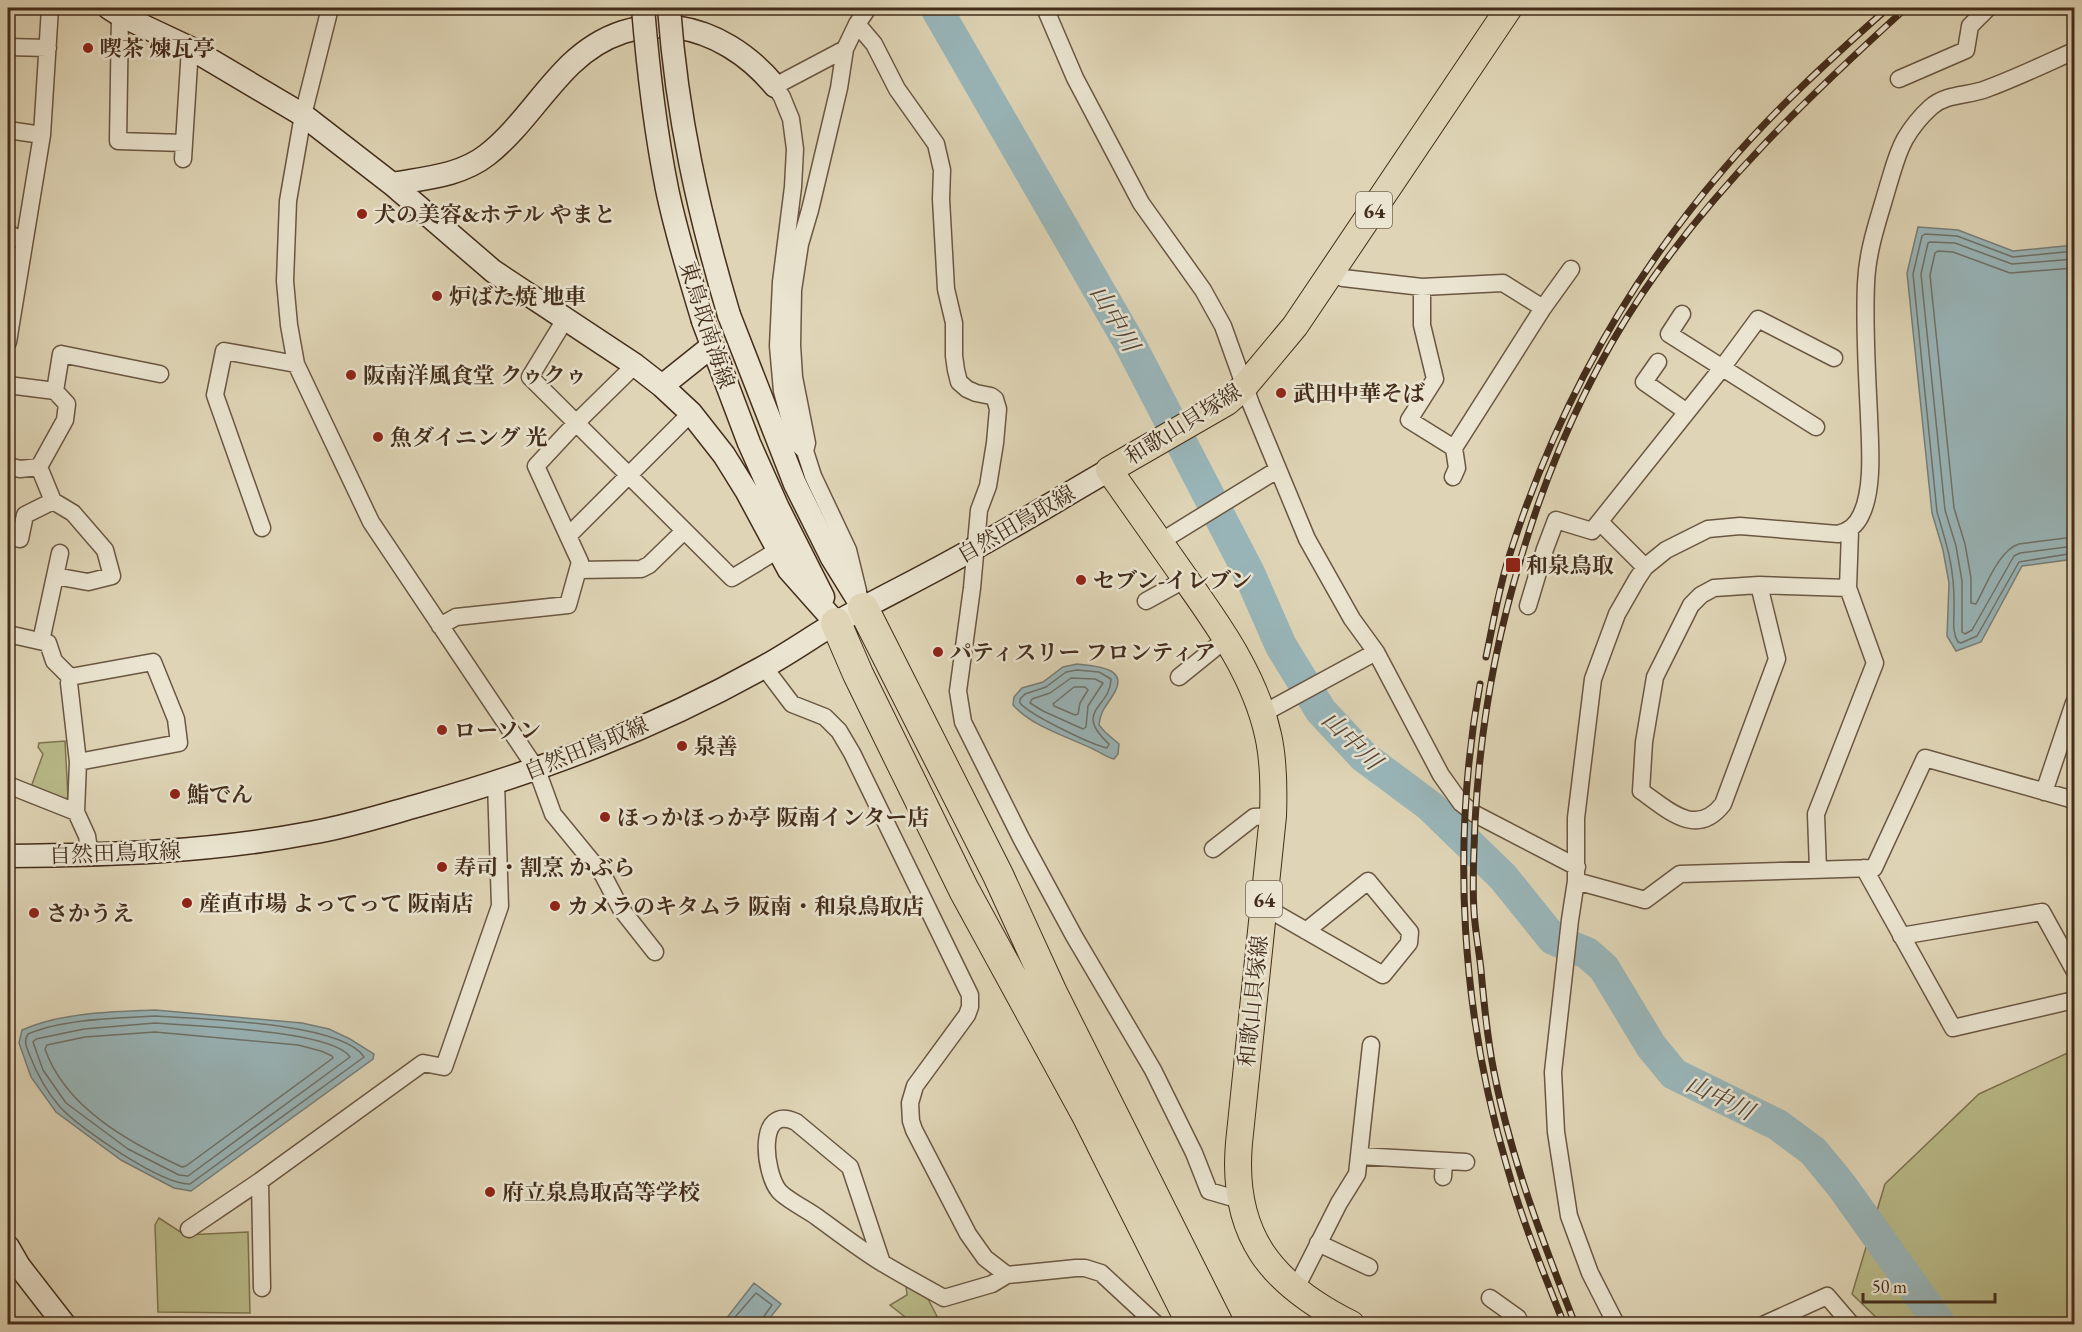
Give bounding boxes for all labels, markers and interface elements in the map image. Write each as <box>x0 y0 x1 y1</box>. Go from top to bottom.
place label: 喫茶 煉瓦亭 <box>100 34 215 63</box>
marker: 喫茶 煉瓦亭 <box>81 41 95 55</box>
road number: 64 <box>1356 192 1392 228</box>
place label: 犬の美容&ホテル やまと <box>374 200 616 229</box>
marker: 犬の美容&ホテル やまと <box>355 207 369 221</box>
street label: 東鳥取南海線 <box>673 258 741 392</box>
water label: 山中川 <box>1084 279 1148 360</box>
place label: 炉ばた焼 地車 <box>449 282 586 311</box>
marker: 炉ばた焼 地車 <box>430 289 444 303</box>
place label: 阪南洋風食堂 クゥクゥ <box>363 361 587 390</box>
marker: 阪南洋風食堂 クゥクゥ <box>344 368 358 382</box>
street label: 和歌山貝塚線 <box>1119 377 1247 471</box>
place label: 武田中華そば <box>1293 379 1425 408</box>
marker: 武田中華そば <box>1274 386 1288 400</box>
place label: 魚ダイニング 光 <box>390 423 547 452</box>
marker: 魚ダイニング 光 <box>371 430 385 444</box>
street label: 自然田鳥取線 <box>952 478 1080 570</box>
place label: 和泉鳥取 <box>1526 551 1614 580</box>
marker: 和泉鳥取 <box>1504 556 1522 574</box>
place label: セブン-イレブン <box>1093 566 1252 595</box>
marker: セブン-イレブン <box>1074 573 1088 587</box>
place label: パティスリー フロンティア <box>950 638 1216 667</box>
marker: パティスリー フロンティア <box>931 645 945 659</box>
water label: 山中川 <box>1315 704 1391 778</box>
street label: 自然田鳥取線 <box>519 710 653 786</box>
place label: ローソン <box>454 716 541 745</box>
marker: ローソン <box>435 723 449 737</box>
place label: 泉善 <box>694 732 738 761</box>
marker: 泉善 <box>675 739 689 753</box>
place label: 鮨でん <box>187 780 253 809</box>
marker: 鮨でん <box>168 787 182 801</box>
place label: ほっかほっか亭 阪南インター店 <box>617 803 929 832</box>
marker: ほっかほっか亭 阪南インター店 <box>598 810 612 824</box>
street label: 自然田鳥取線 <box>49 836 181 870</box>
place label: 寿司・割烹 かぶら <box>454 853 635 882</box>
marker: 寿司・割烹 かぶら <box>435 860 449 874</box>
road number: 64 <box>1246 881 1282 917</box>
place label: 産直市場 よってって 阪南店 <box>199 889 473 918</box>
place label: カメラのキタムラ 阪南・和泉鳥取店 <box>567 892 924 921</box>
marker: 産直市場 よってって 阪南店 <box>180 896 194 910</box>
place label: さかうえ <box>46 899 134 928</box>
marker: カメラのキタムラ 阪南・和泉鳥取店 <box>548 899 562 913</box>
marker: さかうえ <box>27 906 41 920</box>
street label: 和歌山貝塚線 <box>1232 934 1274 1068</box>
water label: 山中川 <box>1681 1067 1762 1128</box>
place label: 府立泉鳥取高等学校 <box>502 1178 700 1207</box>
marker: 府立泉鳥取高等学校 <box>483 1185 497 1199</box>
scale bar <box>1863 1266 1995 1304</box>
text: 50 m <box>1872 1275 1907 1298</box>

